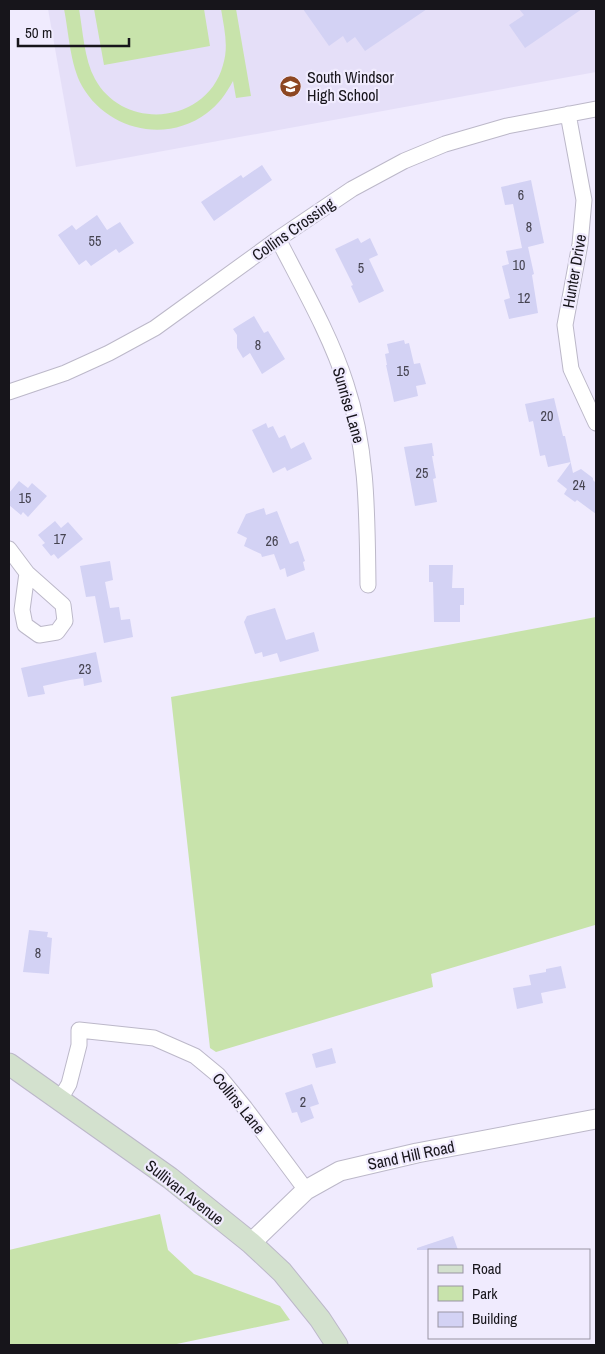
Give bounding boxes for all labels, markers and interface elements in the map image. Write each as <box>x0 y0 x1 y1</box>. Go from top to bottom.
scale bar <box>18 15 129 47</box>
text: 50 m <box>25 22 52 43</box>
place label: South Windsor High School <box>307 66 394 106</box>
school or university icon: South Windsor High School <box>279 74 303 98</box>
house number: 6 <box>518 186 524 204</box>
street label: Collins Crossing <box>247 192 339 266</box>
house number: 8 <box>526 218 532 236</box>
house number: 55 <box>89 232 101 250</box>
street label: Hunter Drive <box>557 232 591 310</box>
house number: 10 <box>513 256 525 274</box>
house number: 5 <box>358 259 364 277</box>
house number: 12 <box>518 289 530 307</box>
house number: 8 <box>255 336 261 354</box>
house number: 15 <box>397 362 409 380</box>
street label: Sunrise Lane <box>328 364 370 446</box>
house number: 20 <box>541 407 553 425</box>
house number: 25 <box>416 464 428 482</box>
house number: 24 <box>573 476 586 494</box>
house number: 15 <box>19 489 31 507</box>
house number: 17 <box>54 530 66 548</box>
house number: 26 <box>266 532 278 550</box>
house number: 23 <box>79 660 91 678</box>
house number: 8 <box>35 944 41 962</box>
street label: Collins Lane <box>208 1068 270 1138</box>
house number: 2 <box>300 1093 306 1111</box>
street label: Sand Hill Road <box>366 1135 456 1175</box>
street label: Sullivan Avenue <box>141 1154 229 1230</box>
legend <box>428 1249 590 1339</box>
text: Road <box>472 1258 501 1279</box>
text: Park <box>472 1283 498 1304</box>
text: Building <box>472 1308 517 1329</box>

